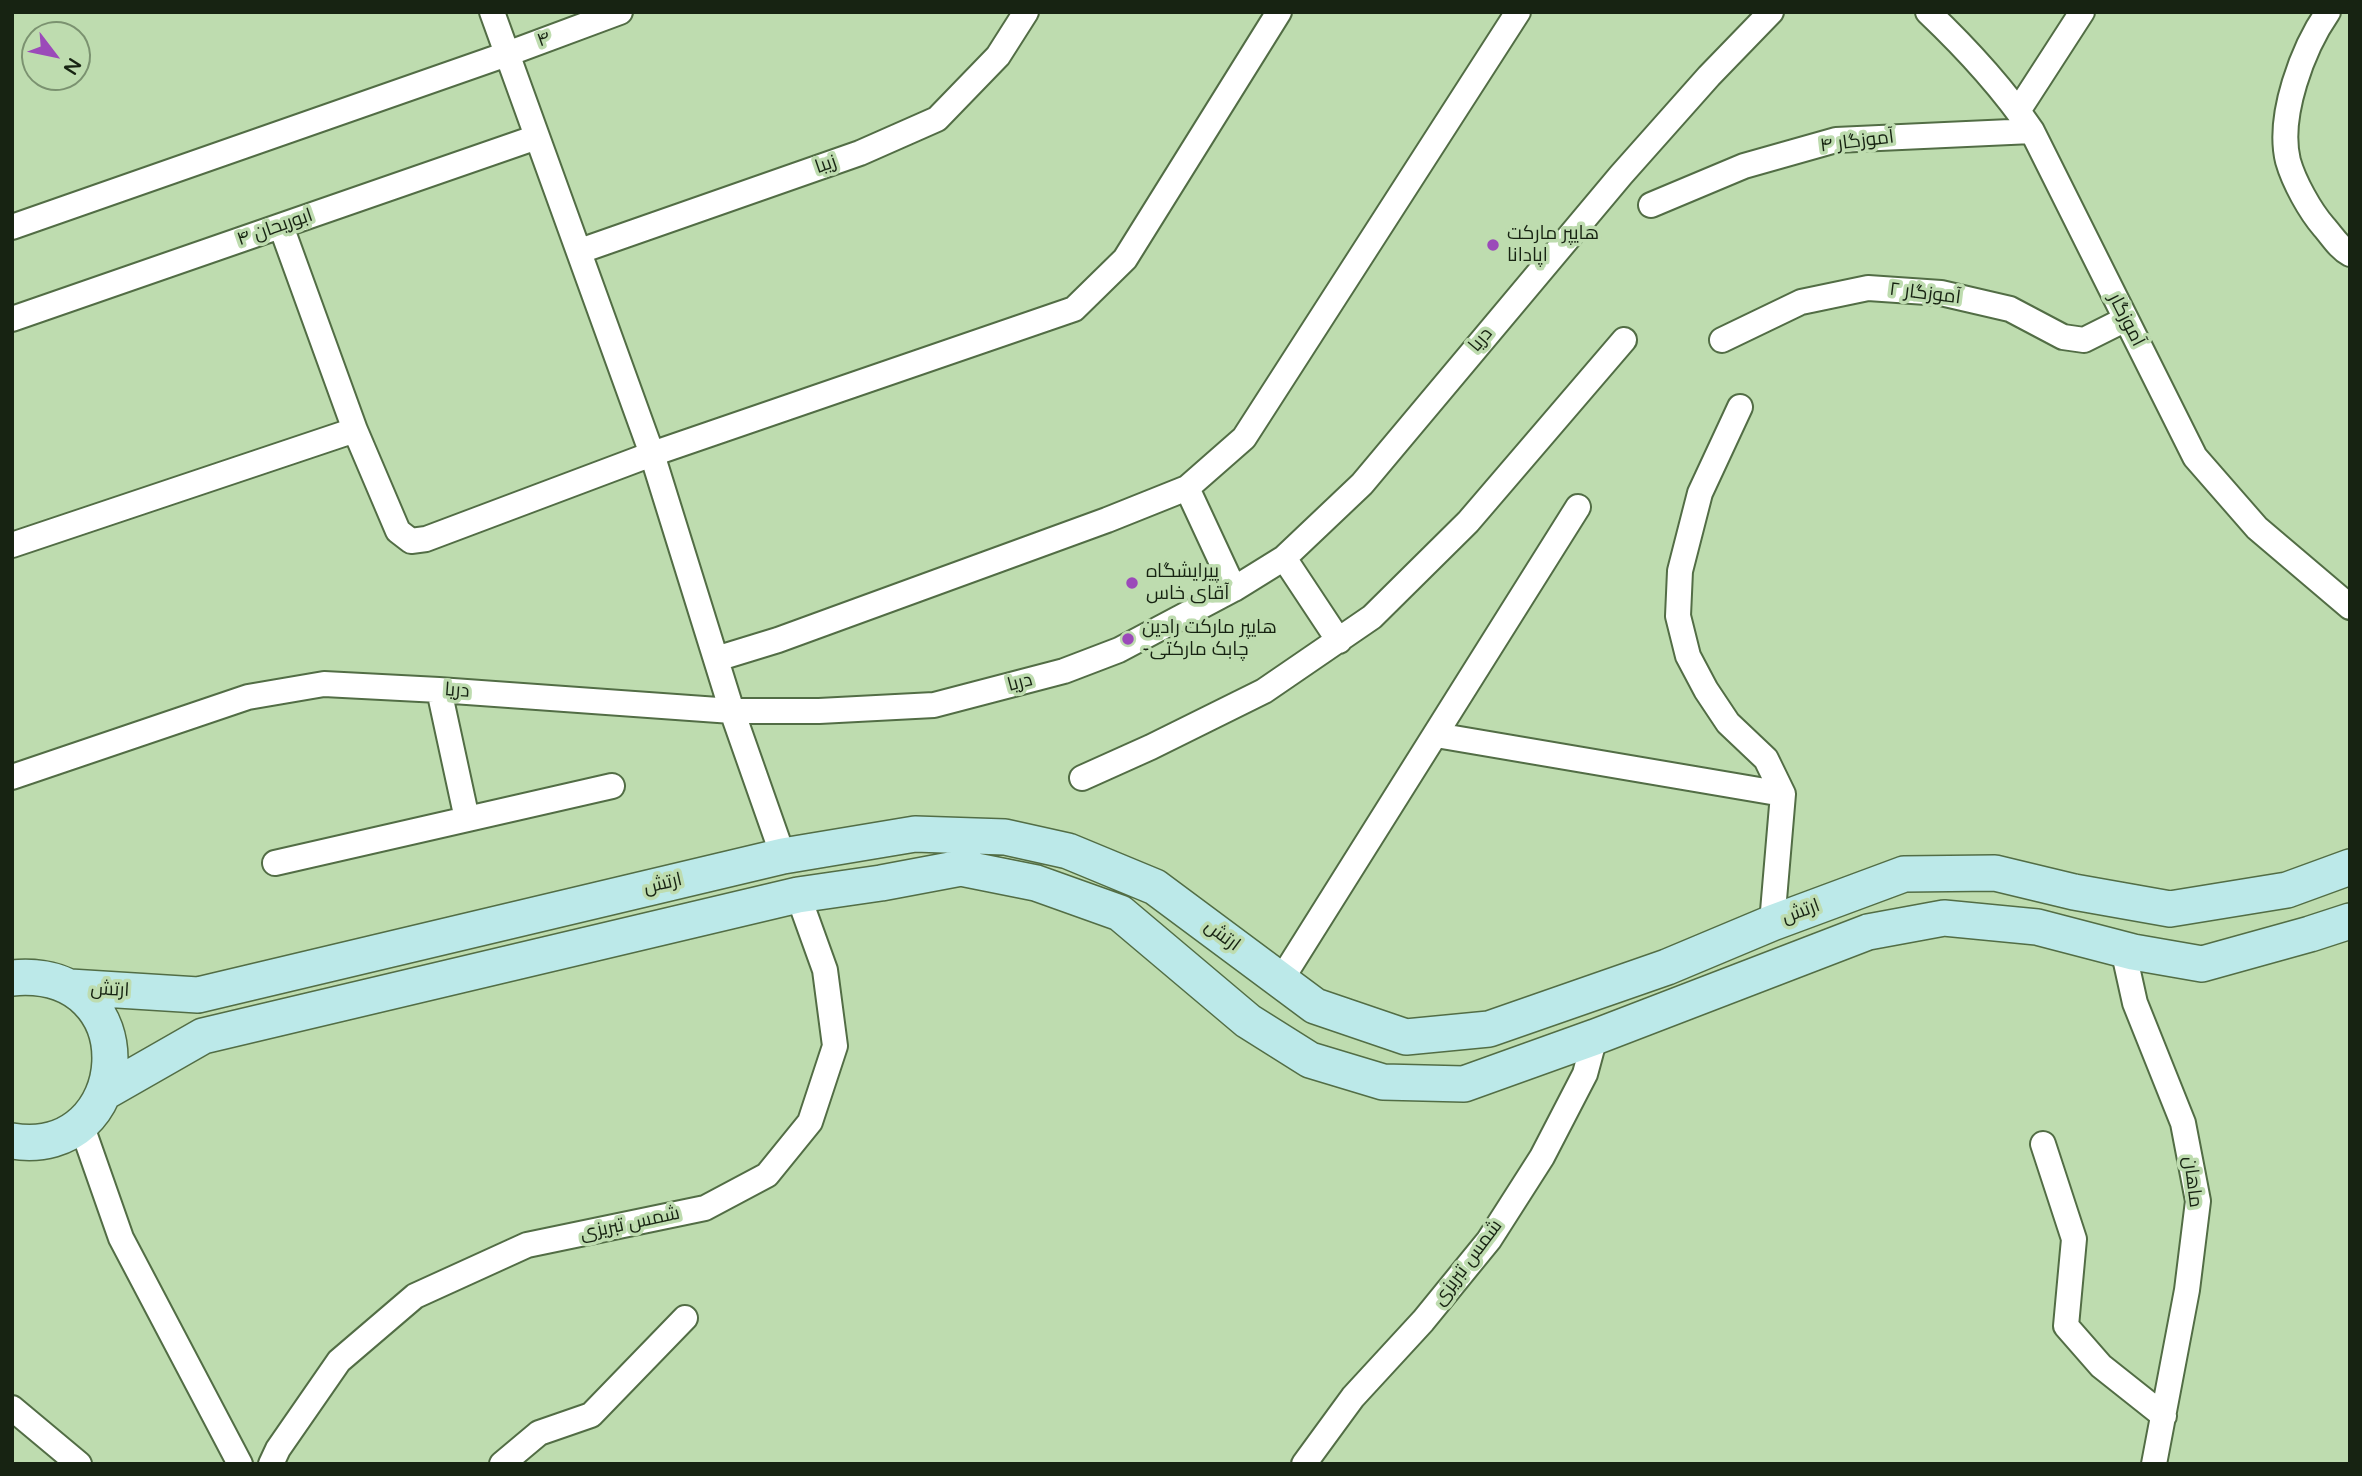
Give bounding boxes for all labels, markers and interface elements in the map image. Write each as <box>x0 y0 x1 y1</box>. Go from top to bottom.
north arrow <box>21 21 91 91</box>
street label: ۴ <box>534 27 554 53</box>
text: N <box>59 54 85 78</box>
street label: آموزگار ۴ <box>1819 126 1895 158</box>
street label: زیبا <box>812 151 840 179</box>
street label: ابوریحان ۴ <box>234 204 316 252</box>
place label: هایپر مارکت اپادانا <box>1507 223 1599 267</box>
marker: هایپر مارکت اپادانا <box>1485 237 1501 253</box>
street label: آموزگار ۲ <box>1888 278 1962 310</box>
street label: آموزگار <box>2103 290 2149 350</box>
street label: دریا <box>1464 323 1498 357</box>
place label: پیرایشگاه آقای خاس <box>1146 561 1229 605</box>
marker: پیرایشگاه آقای خاس <box>1124 575 1140 591</box>
place label: هایپر مارکت رادین -چابک مارکتی <box>1142 617 1277 661</box>
marker: هایپر مارکت رادین -چابک مارکتی <box>1120 631 1136 647</box>
street label: دریا <box>1005 669 1035 697</box>
street label: دریا <box>444 679 470 703</box>
street label: ارتش <box>641 869 685 899</box>
street label: ارتش <box>1779 895 1823 929</box>
street label: ارتش <box>1200 915 1244 957</box>
street label: ارتش <box>90 978 130 1002</box>
street label: ماهان <box>2178 1155 2206 1209</box>
street label: شمس تبریزی <box>578 1202 682 1246</box>
street label: شمس تبریزی <box>1428 1216 1508 1310</box>

